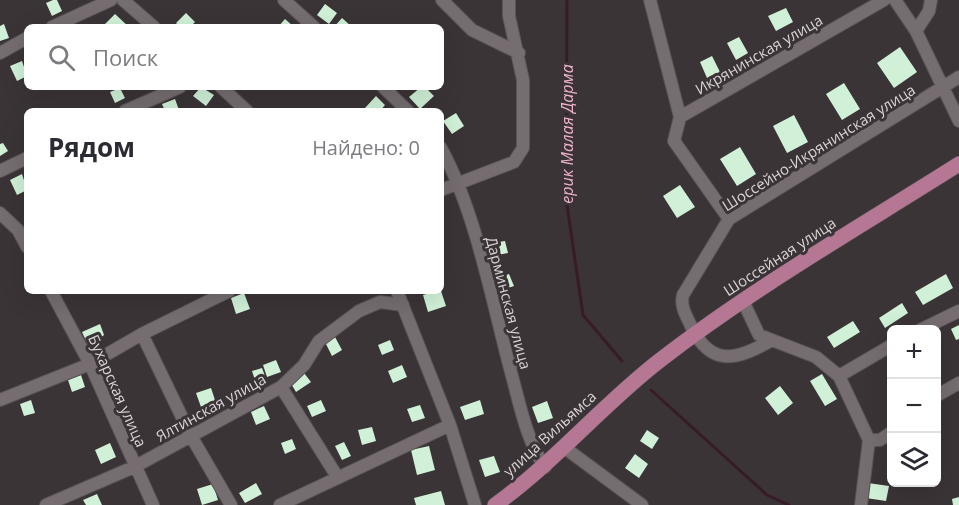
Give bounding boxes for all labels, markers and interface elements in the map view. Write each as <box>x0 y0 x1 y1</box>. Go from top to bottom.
street label: Икрянинская улица <box>691 9 826 99</box>
search box <box>24 24 444 90</box>
icon: search <box>45 41 78 74</box>
text: Поиск <box>93 42 158 72</box>
water label: ерик Малая Дарма <box>556 64 578 204</box>
street label: Шоссейно-Икрянинская улица <box>718 79 919 215</box>
text: Рядом <box>48 129 135 165</box>
text: Найдено: 0 <box>312 134 420 161</box>
street label: Шоссейная улица <box>719 212 840 300</box>
street label: Дарминская улица <box>482 234 536 371</box>
map controls <box>887 325 941 487</box>
button: + <box>887 325 941 379</box>
street label: Бухарская улица <box>84 331 152 450</box>
street label: Ялтинская улица <box>152 369 269 446</box>
button: − <box>887 379 941 433</box>
street label: улица Вильямса <box>499 386 600 480</box>
button: layers <box>887 433 941 487</box>

